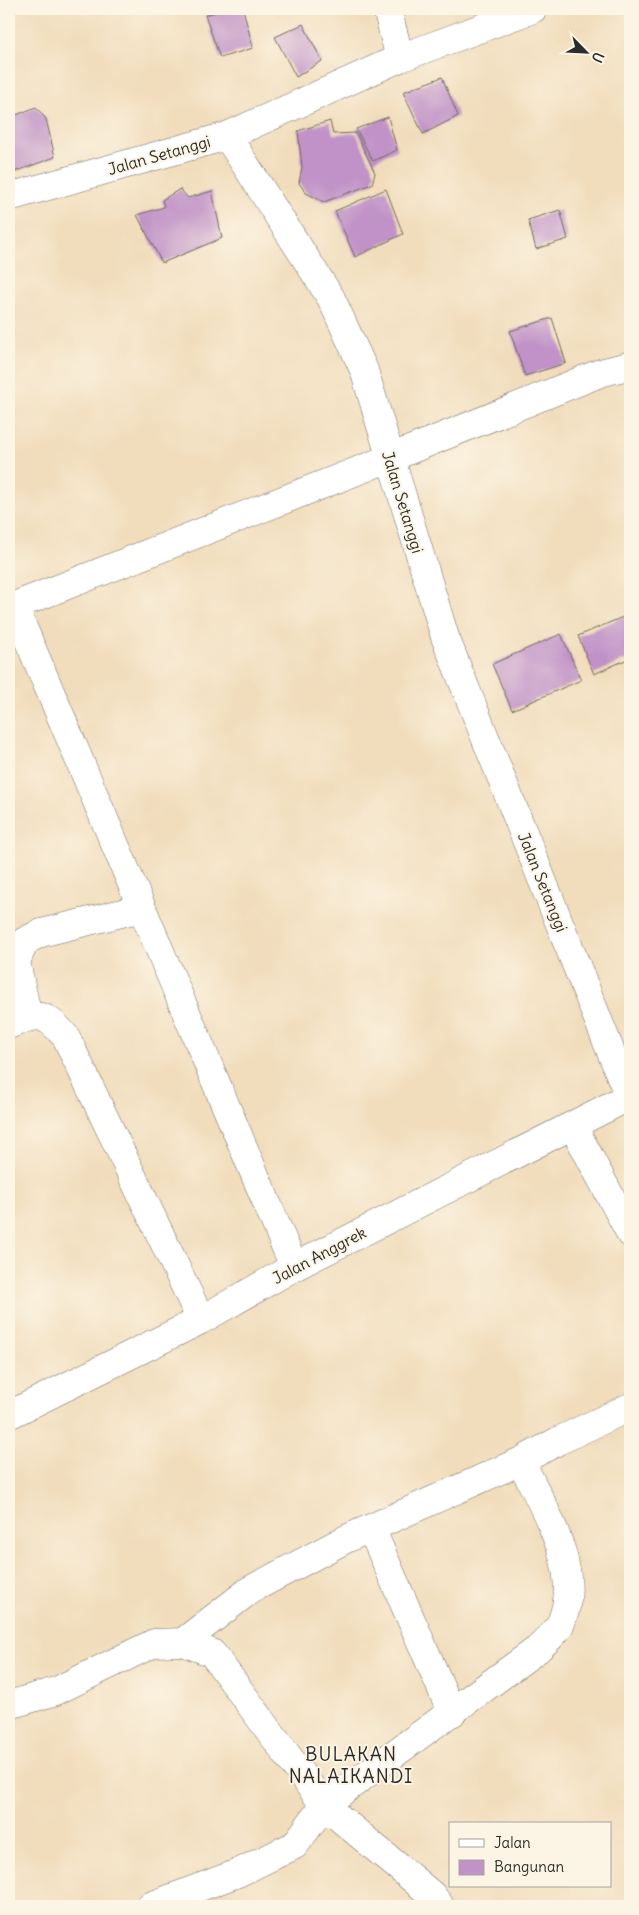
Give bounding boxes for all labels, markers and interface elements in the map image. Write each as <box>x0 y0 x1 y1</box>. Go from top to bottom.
north arrow <box>562 28 612 78</box>
text: U <box>588 49 608 65</box>
street label: Jalan Setanggi <box>105 131 213 179</box>
street label: Jalan Setanggi <box>378 448 428 556</box>
street label: Jalan Setanggi <box>514 829 572 935</box>
street label: Jalan Anggrek <box>269 1222 369 1288</box>
district label: BULAKAN NALAIKANDI <box>289 1742 413 1788</box>
legend <box>449 1822 612 1888</box>
text: Jalan <box>494 1833 531 1852</box>
text: Bangunan <box>494 1857 564 1876</box>

